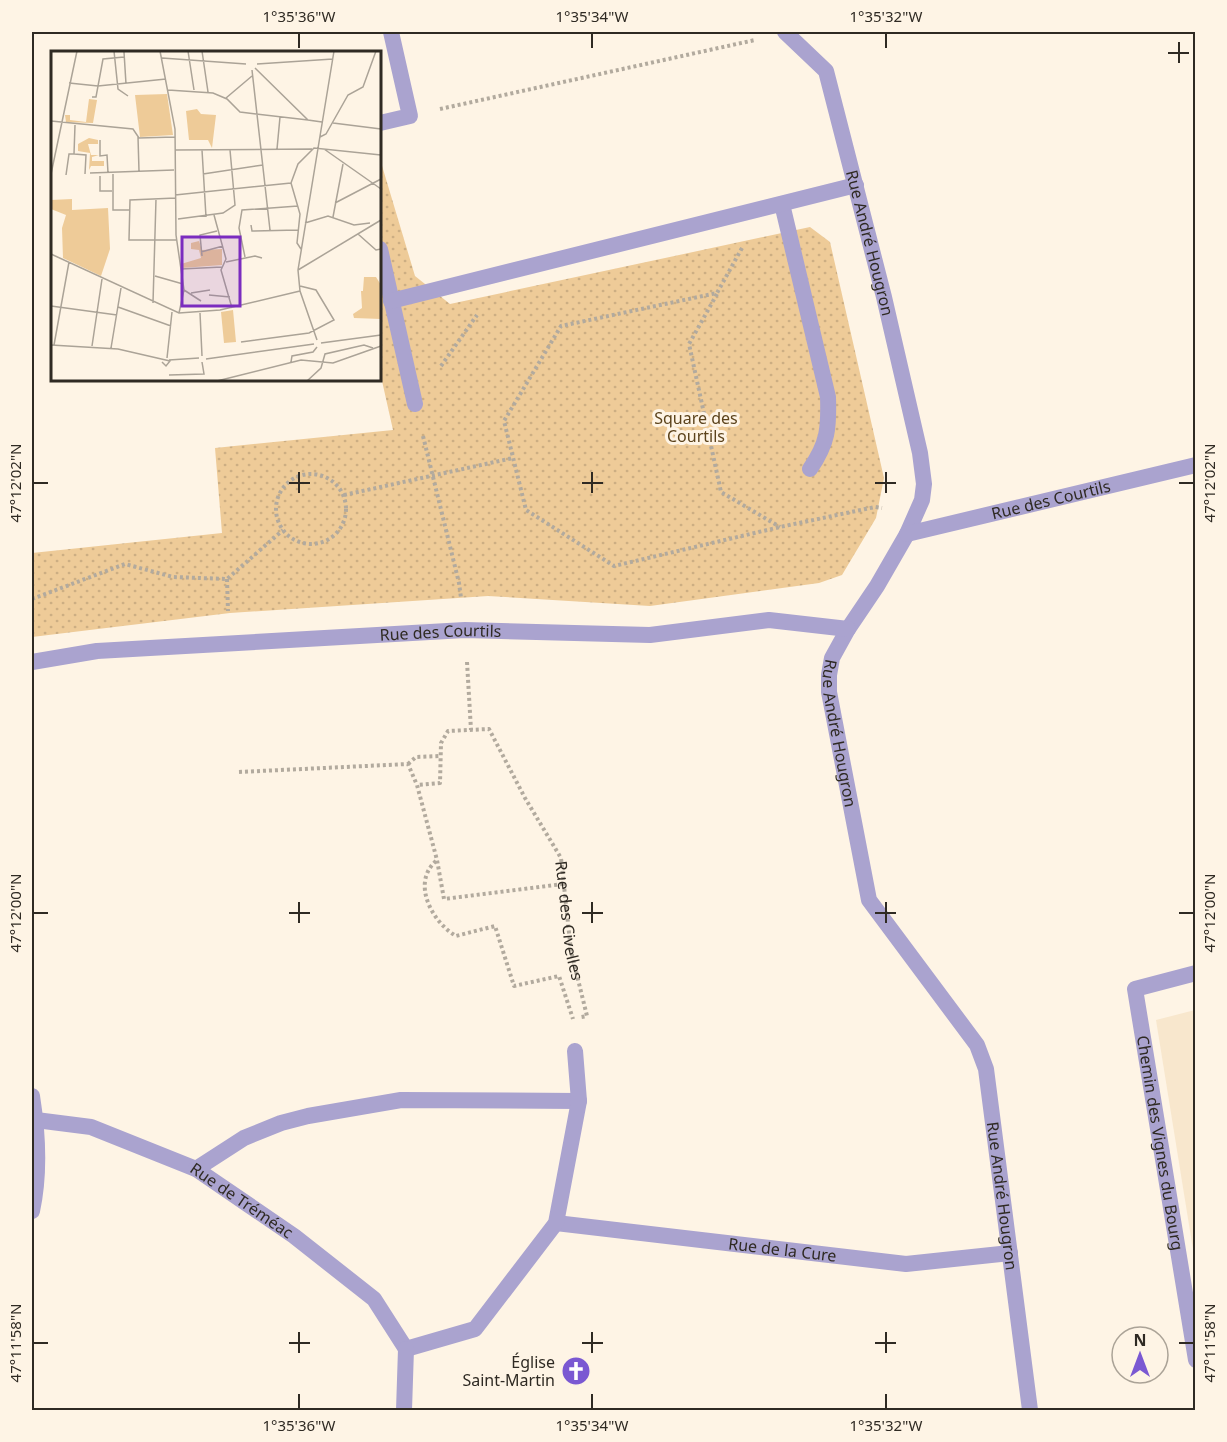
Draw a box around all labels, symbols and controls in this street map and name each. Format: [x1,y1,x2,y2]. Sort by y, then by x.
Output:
text: 1°35'36"W [262,6,336,26]
text: 1°35'34"W [555,6,629,26]
text: 1°35'32"W [849,6,923,26]
inset map [51,51,381,381]
street label: Rue André Hougron [841,168,899,318]
park label: Square des Courtils [654,407,738,447]
text: 47°12'02"N [5,444,25,522]
text: 47°12'02"N [1199,444,1219,522]
street label: Rue des Courtils [989,475,1113,524]
street label: Rue des Courtils [379,619,502,646]
street label: Rue André Hougron [817,658,862,809]
street label: Rue des Civelles [550,860,589,982]
text: 47°12'00"N [5,874,25,952]
text: 47°12'00"N [1199,874,1219,952]
street label: Chemin des Vignes du Bourg [1132,1034,1189,1252]
street label: Rue André Hougron [982,1120,1023,1271]
street label: Rue de Tréméac [186,1157,298,1243]
street label: Rue de la Cure [727,1232,838,1267]
text: 47°11'58"N [5,1304,25,1382]
text: 47°11'58"N [1199,1304,1219,1382]
north arrow [1110,1325,1170,1385]
text: N [1133,1329,1147,1351]
place label: Église Saint-Martin [462,1351,555,1391]
church icon: Église Saint-Martin [560,1355,592,1387]
text: 1°35'36"W [262,1415,336,1435]
text: 1°35'34"W [555,1415,629,1435]
text: 1°35'32"W [849,1415,923,1435]

